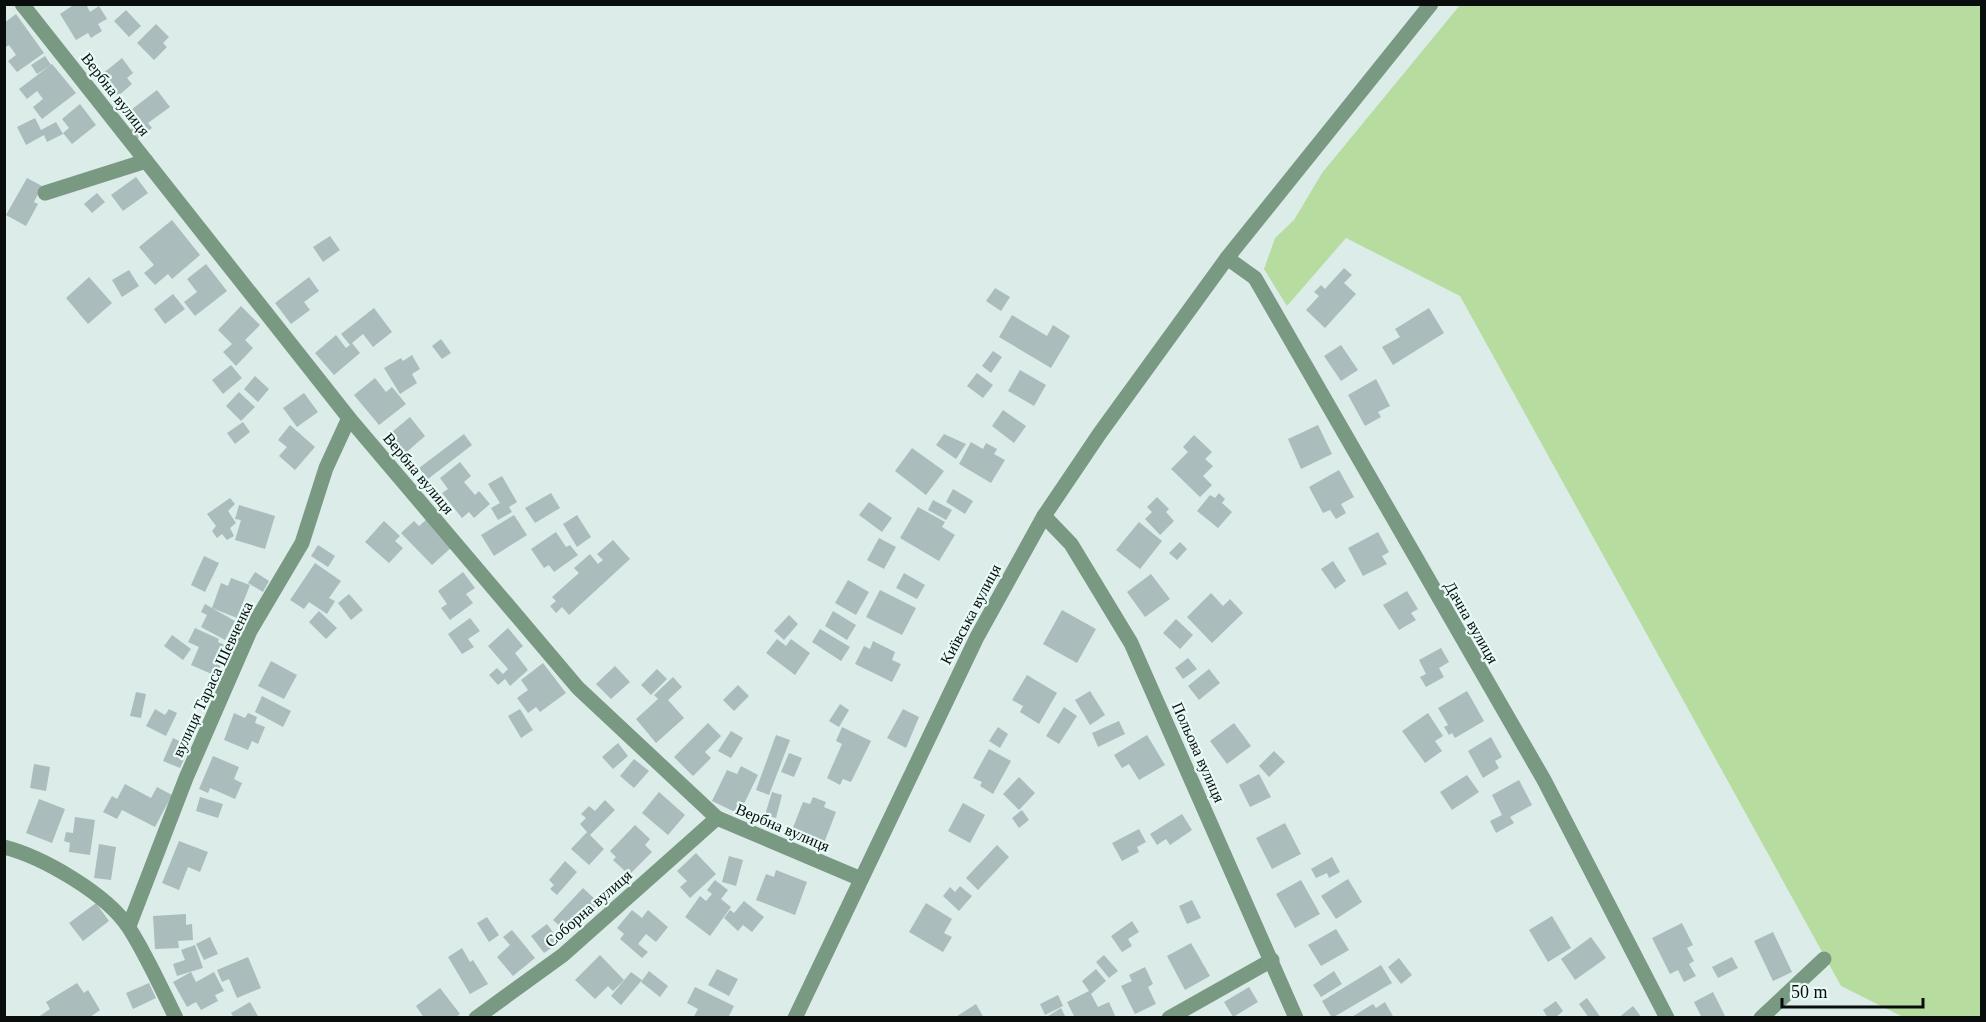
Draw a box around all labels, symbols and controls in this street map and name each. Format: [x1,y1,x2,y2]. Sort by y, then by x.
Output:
street label: Вербна вулиця [77,50,154,140]
street label: Вербна вулиця [379,429,458,518]
street label: Київська вулиця [937,561,1005,668]
street label: Дачна вулиця [1440,578,1502,667]
street label: вулиця Тараса Шевченка [169,599,257,760]
street label: Польова вулиця [1168,699,1229,806]
street label: Вербна вулиця [733,800,833,856]
street label: Соборна вулиця [542,866,636,951]
scale bar [1782,971,1923,1009]
text: 50 m [1791,982,1828,1002]

